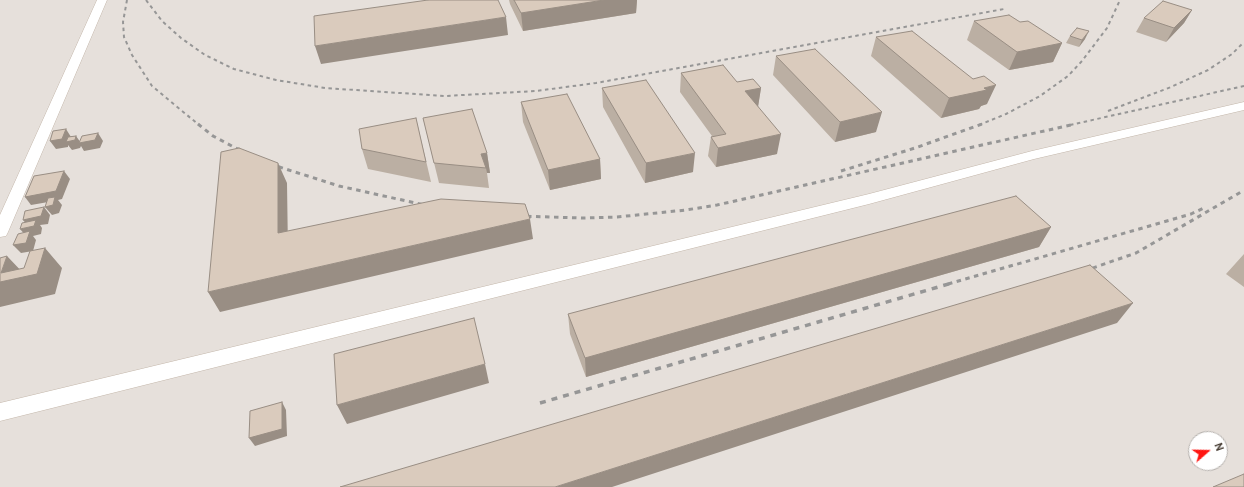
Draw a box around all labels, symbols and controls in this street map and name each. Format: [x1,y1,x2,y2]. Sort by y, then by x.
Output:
north arrow [1188,431,1228,471]
text: N [1210,441,1226,453]

